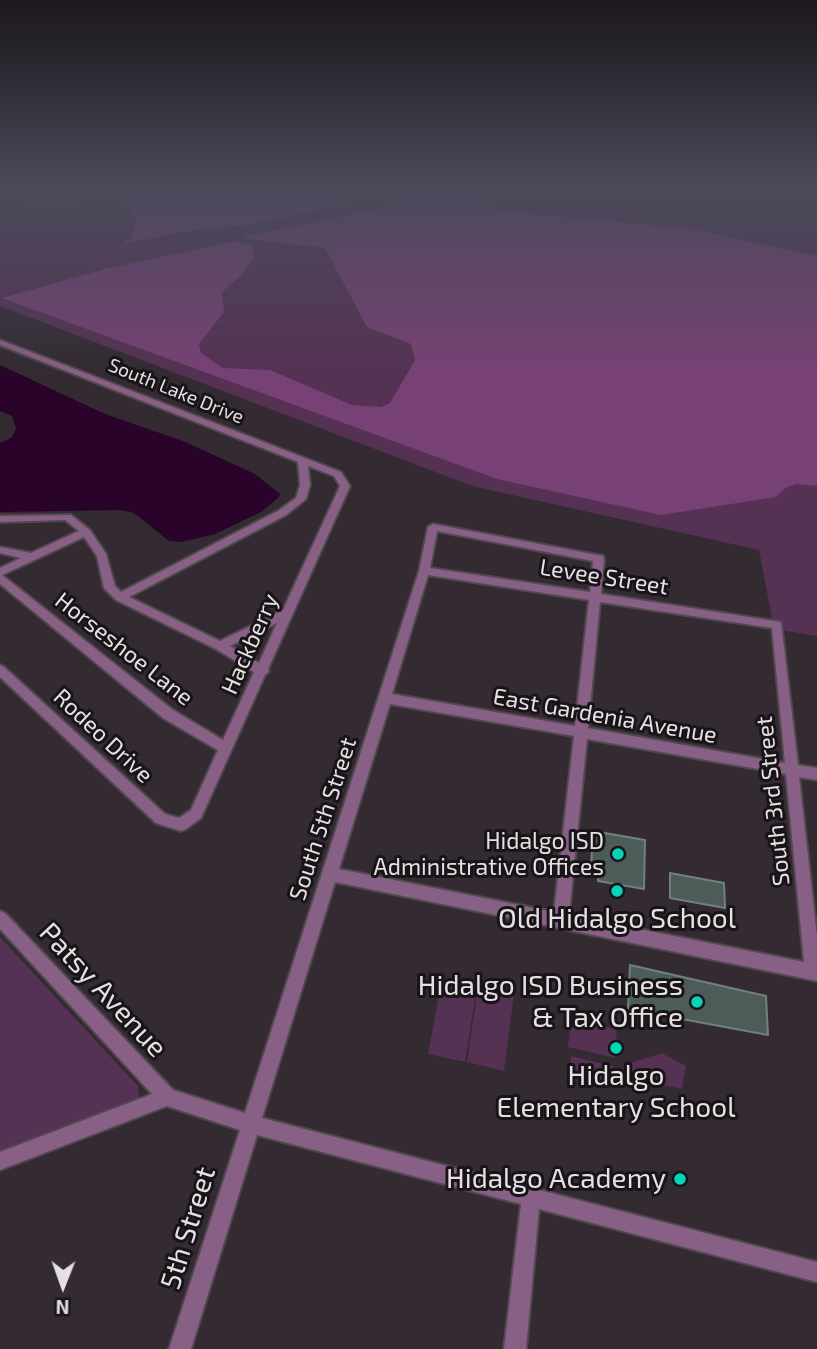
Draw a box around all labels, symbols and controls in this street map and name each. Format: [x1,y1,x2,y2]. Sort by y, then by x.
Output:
street label: South Lake Drive [105,353,247,429]
street label: Levee Street [538,553,670,601]
street label: Horseshoe Lane [50,587,198,711]
street label: Hackberry [216,590,284,698]
street label: Rodeo Drive [48,683,158,789]
street label: East Gardenia Avenue [491,683,719,749]
street label: South 3rd Street [750,715,796,887]
street label: South 5th Street [284,734,362,904]
place label: Hidalgo ISD Administrative Offices [373,827,604,881]
marker: Hidalgo ISD Administrative Offices [610,846,626,862]
marker: Old Hidalgo School [609,883,625,899]
place label: Old Hidalgo School [498,902,736,936]
street label: Patsy Avenue [32,916,174,1064]
place label: Hidalgo ISD Business & Tax Office [418,969,683,1035]
marker: Hidalgo ISD Business & Tax Office [689,994,705,1010]
marker: Hidalgo Elementary School [608,1040,624,1056]
place label: Hidalgo Elementary School [497,1059,735,1125]
place label: Hidalgo Academy [446,1162,666,1196]
street label: 5th Street [154,1163,222,1293]
marker: Hidalgo Academy [672,1171,688,1187]
north arrow [28,1251,98,1321]
text: N [56,1296,70,1319]

